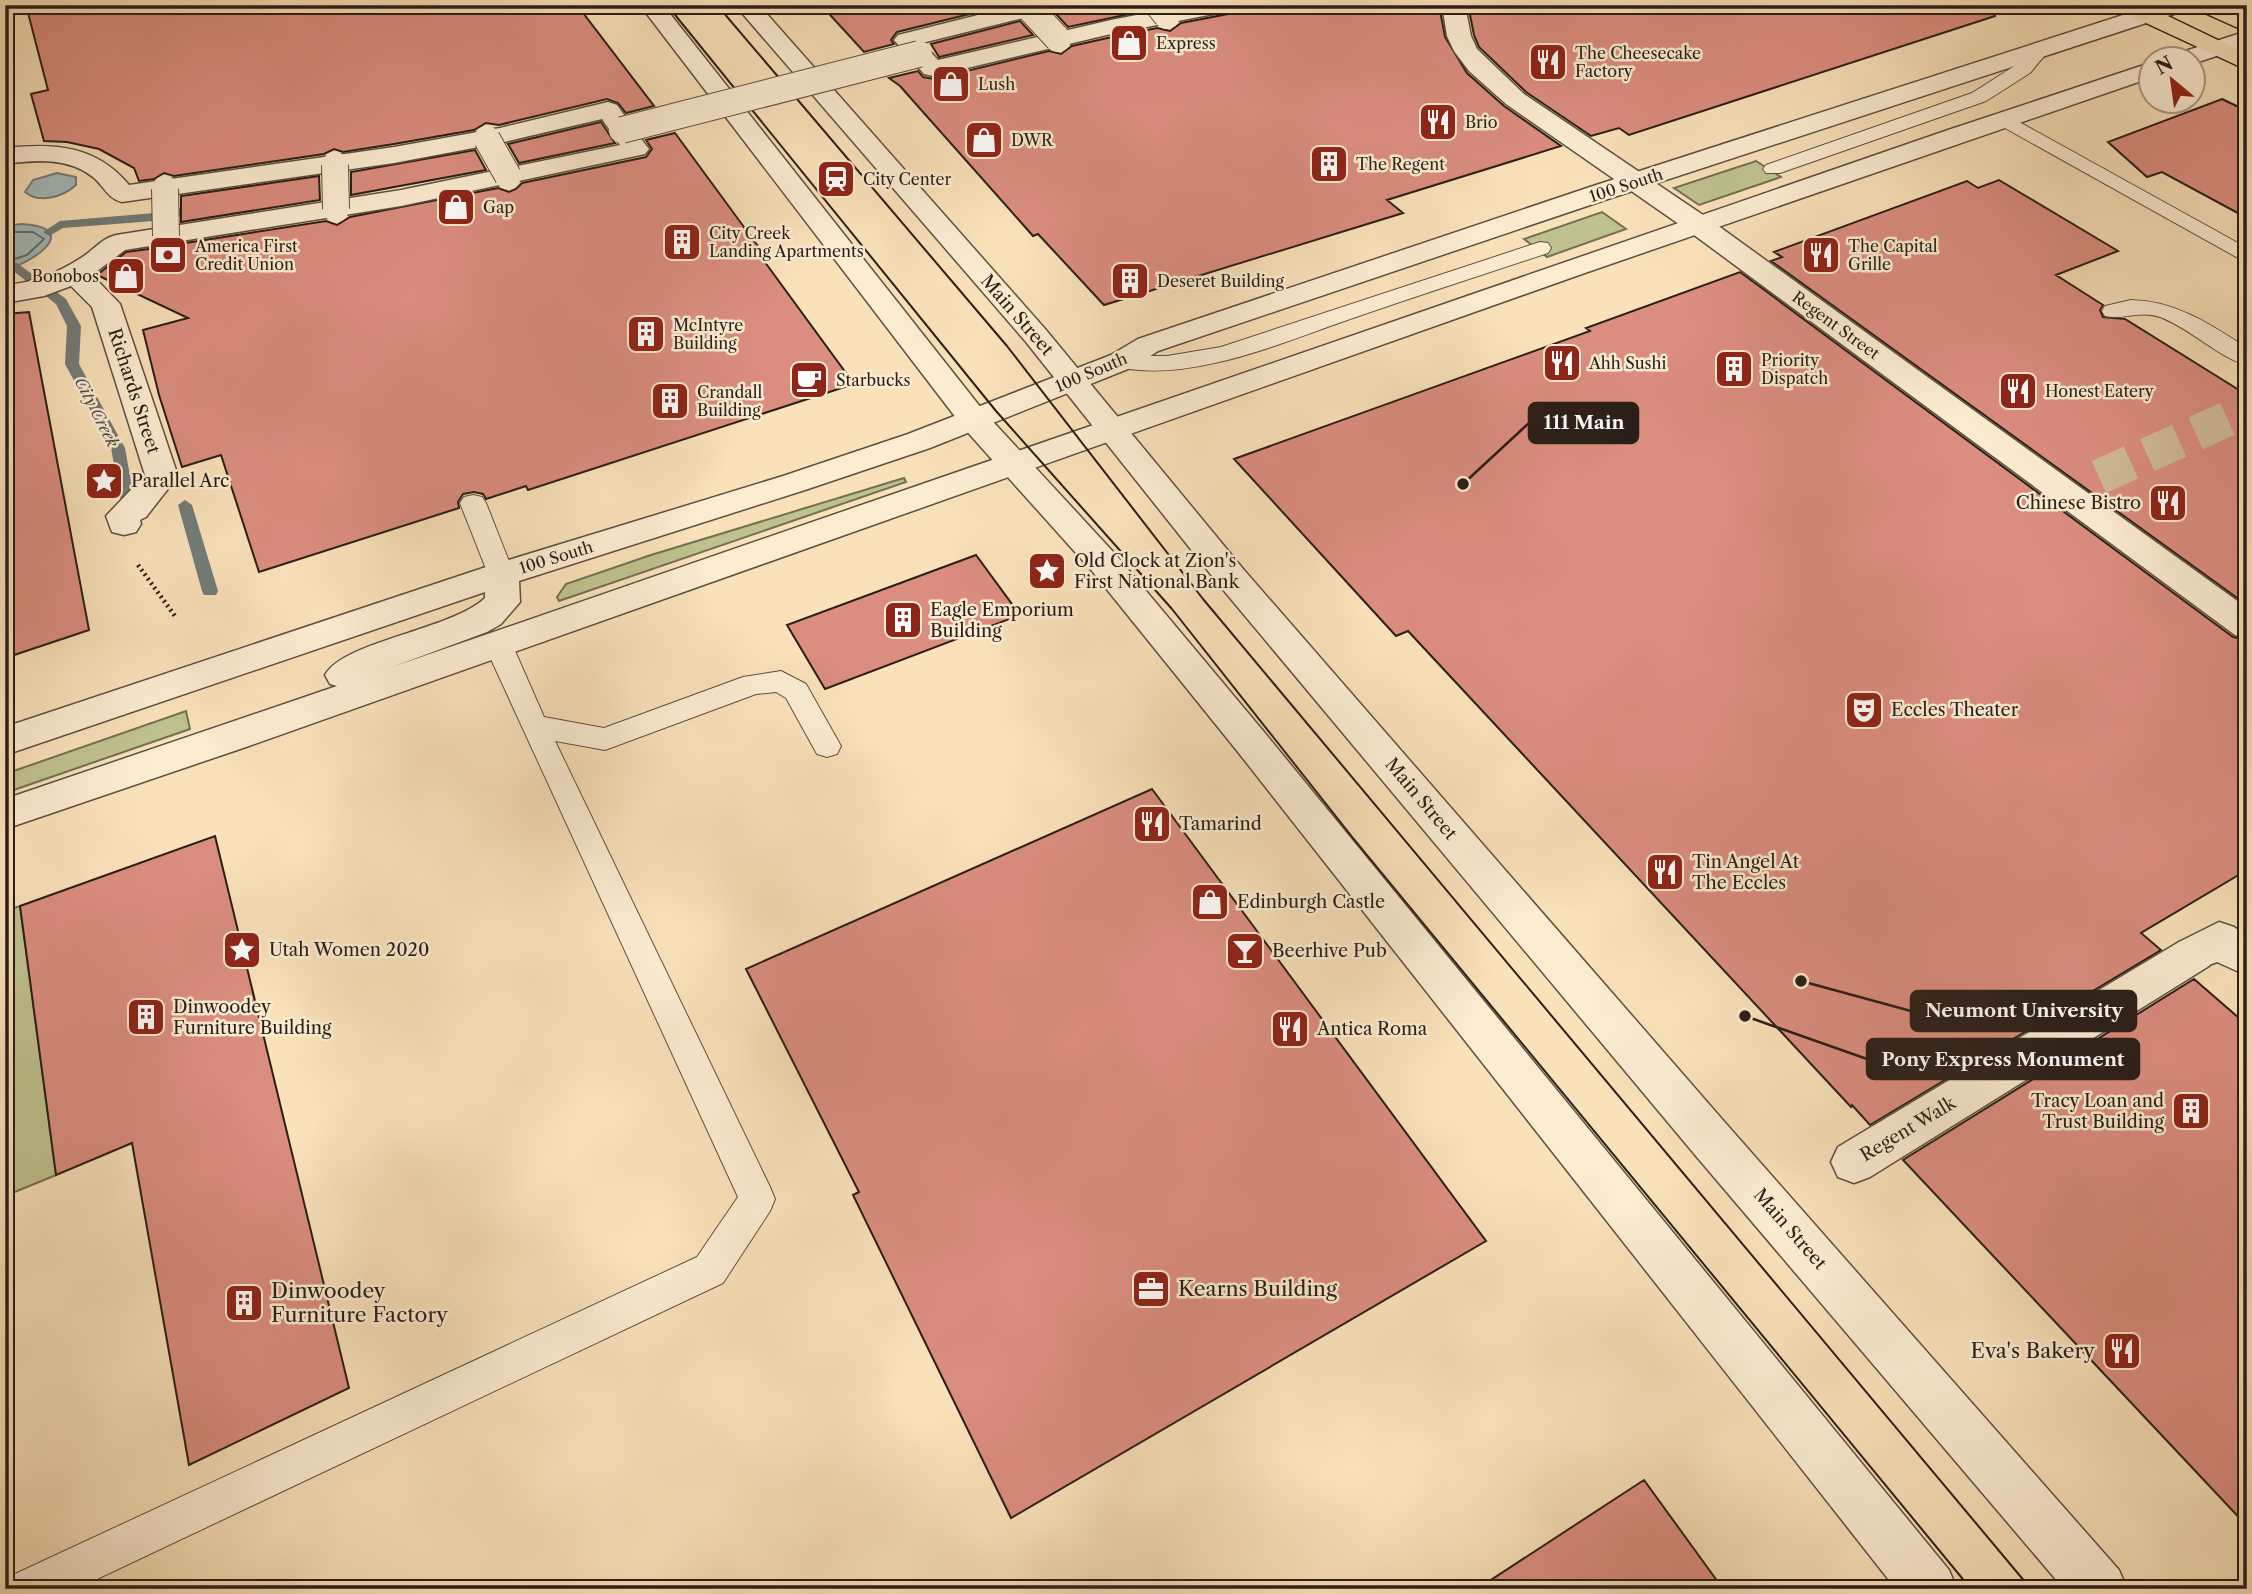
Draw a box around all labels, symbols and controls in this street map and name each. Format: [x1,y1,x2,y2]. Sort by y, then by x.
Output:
shop icon: Express [1108,22,1150,64]
place label: Express [1156,33,1216,53]
restaurant icon: The Cheesecake Factory [1527,41,1569,83]
place label: The Cheesecake Factory [1575,43,1701,81]
north arrow [2136,46,2206,116]
text: N [2151,52,2177,80]
shop icon: Lush [930,63,972,105]
place label: Lush [978,74,1015,94]
restaurant icon: Brio [1417,101,1459,143]
place label: Brio [1465,112,1498,132]
shop icon: DWR [963,119,1005,161]
place label: DWR [1011,130,1054,150]
building icon: The Regent [1308,143,1350,185]
place label: The Regent [1356,154,1445,174]
station icon: City Center [815,158,857,200]
street label: 100 South [1587,164,1665,206]
place label: City Center [863,169,951,189]
shop icon: Gap [435,186,477,228]
place label: Gap [483,197,514,217]
building icon: City Creek Landing Apartments [661,221,703,263]
place label: City Creek Landing Apartments [709,223,864,261]
bank icon: America First Credit Union [147,234,189,276]
restaurant icon: The Capital Grille [1800,234,1842,276]
place label: America First Credit Union [194,236,298,274]
place label: The Capital Grille [1848,236,1938,274]
shop icon: Bonobos [105,255,147,297]
building icon: Deseret Building [1109,260,1151,302]
place label: Bonobos [32,266,99,286]
street label: Main Street [976,270,1059,360]
place label: Deseret Building [1157,271,1285,291]
street label: Regent Street [1788,287,1884,364]
building icon: McIntyre Building [625,313,667,355]
place label: McIntyre Building [673,315,743,353]
street label: Richards Street [103,325,165,457]
restaurant icon: Ahh Sushi [1541,342,1583,384]
street label: 100 South [1052,348,1130,396]
building icon: Priority Dispatch [1713,348,1755,390]
place label: Priority Dispatch [1761,350,1828,388]
place label: Ahh Sushi [1588,353,1667,373]
cafe icon: Starbucks [788,359,830,401]
place label: Starbucks [836,370,911,390]
restaurant icon: Honest Eatery [1997,370,2039,412]
water label: City Creek [71,373,124,451]
building icon: Crandall Building [649,380,691,422]
place label: Honest Eatery [2045,381,2155,401]
place label: Crandall Building [697,382,762,420]
callout: 111 Main [1529,403,1638,443]
text: 111 Main [1543,411,1625,434]
place icon: Parallel Arc [83,460,125,502]
place label: Parallel Arc [131,470,229,492]
restaurant icon: Chinese Bistro [2147,482,2189,524]
place label: Chinese Bistro [2016,492,2141,514]
street label: 100 South [517,536,595,578]
place icon: Old Clock at Zion's First National Bank [1026,550,1068,592]
place label: Old Clock at Zion's First National Bank [1074,550,1241,593]
building icon: Eagle Emporium Building [882,599,924,641]
place label: Eagle Emporium Building [930,599,1074,642]
theatre icon: Eccles Theater [1843,689,1885,731]
place label: Eccles Theater [1891,699,2019,721]
street label: Main Street [1380,754,1462,845]
restaurant icon: Tamarind [1131,803,1173,845]
place label: Tamarind [1179,813,1262,835]
restaurant icon: Tin Angel At The Eccles [1644,851,1686,893]
place label: Tin Angel At The Eccles [1692,851,1800,894]
shop icon: Edinburgh Castle [1189,881,1231,923]
place label: Edinburgh Castle [1237,891,1385,913]
place icon: Utah Women 2020 [221,929,263,971]
bar icon: Beerhive Pub [1224,930,1266,972]
place label: Utah Women 2020 [269,939,429,961]
place label: Beerhive Pub [1272,940,1387,962]
callout: Neumont University [1911,991,2136,1031]
building icon: Dinwoodey Furniture Building [125,996,167,1038]
place label: Dinwoodey Furniture Building [173,996,332,1039]
text: Neumont University [1925,999,2124,1022]
restaurant icon: Antica Roma [1269,1008,1311,1050]
place label: Antica Roma [1316,1018,1428,1040]
callout: Pony Express Monument [1867,1039,2139,1079]
text: Pony Express Monument [1881,1048,2125,1071]
place label: Tracy Loan and Trust Building [2031,1090,2165,1133]
building icon: Tracy Loan and Trust Building [2170,1090,2212,1132]
street label: Regent Walk [1856,1091,1961,1166]
street label: Main Street [1749,1184,1832,1274]
office icon: Kearns Building [1130,1268,1172,1310]
place label: Kearns Building [1178,1276,1338,1301]
place label: Dinwoodey Furniture Factory [271,1278,448,1327]
building icon: Dinwoodey Furniture Factory [223,1282,265,1324]
restaurant icon: Eva's Bakery [2101,1330,2143,1372]
place label: Eva's Bakery [1971,1338,2095,1363]

